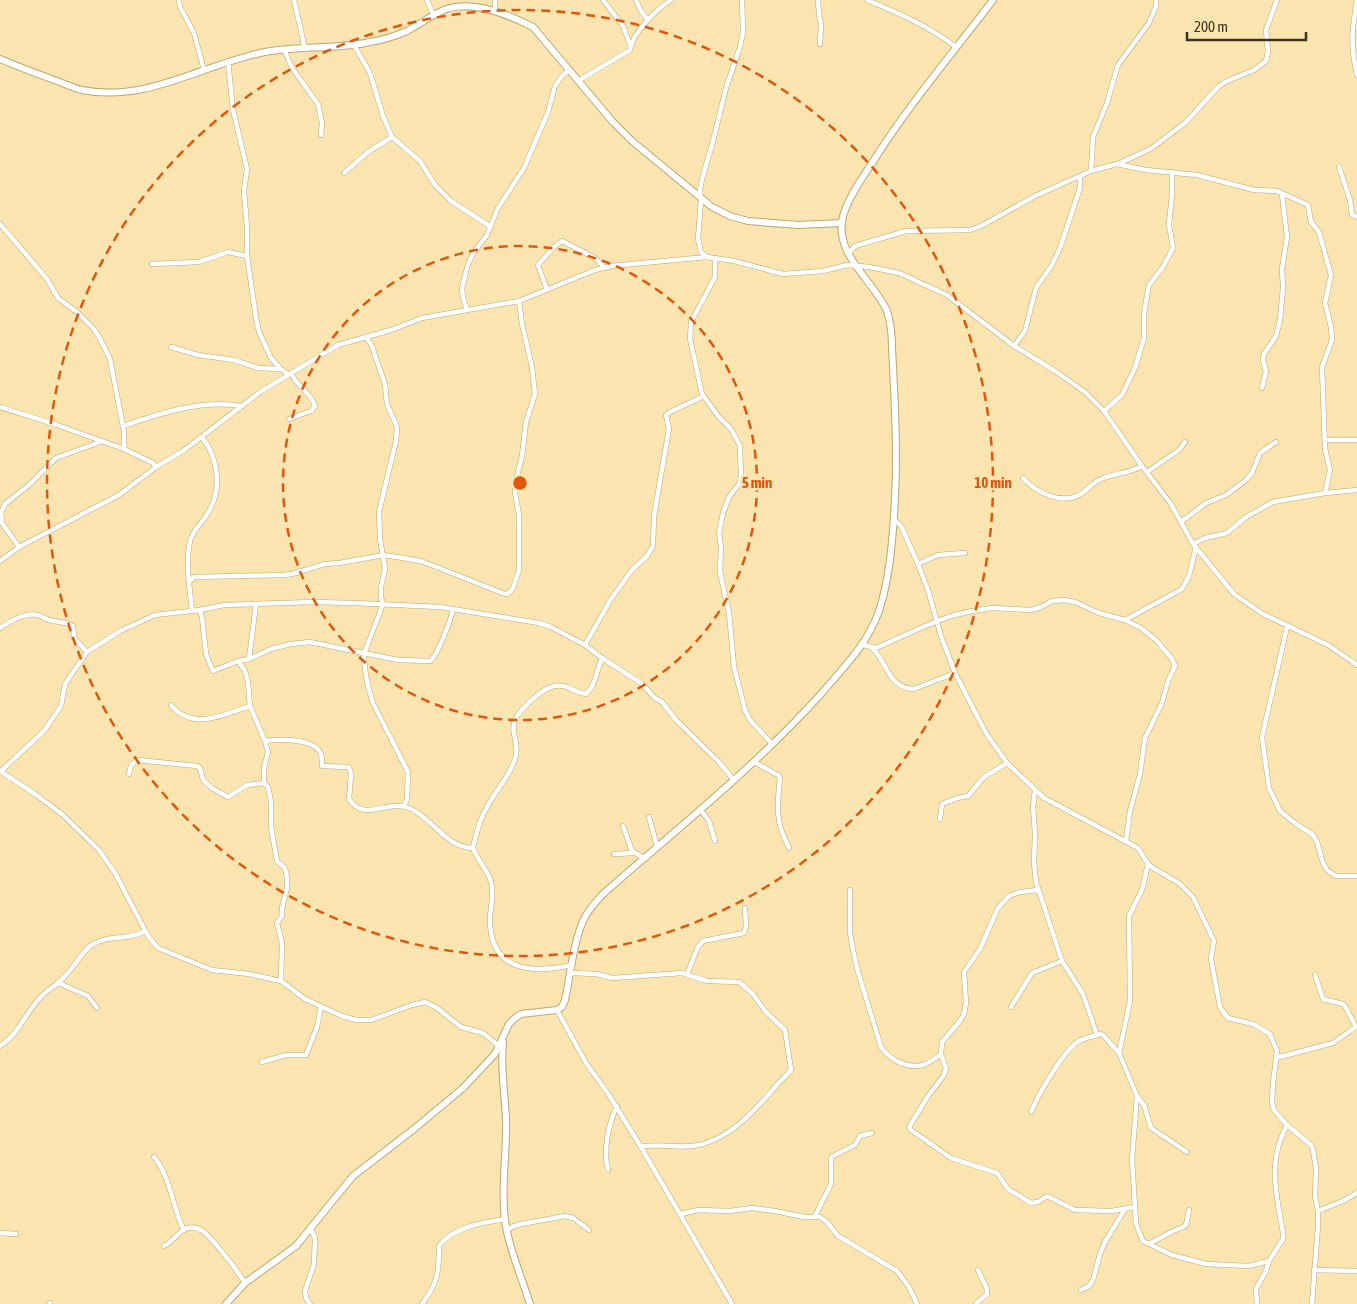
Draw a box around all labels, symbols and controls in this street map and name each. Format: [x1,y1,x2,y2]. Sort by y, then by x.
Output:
scale bar [1187,10,1306,42]
text: 200 m [1194,18,1228,35]
centre of rings [511,474,529,492]
text: 5 min [742,474,772,491]
text: 10 min [974,474,1012,491]

